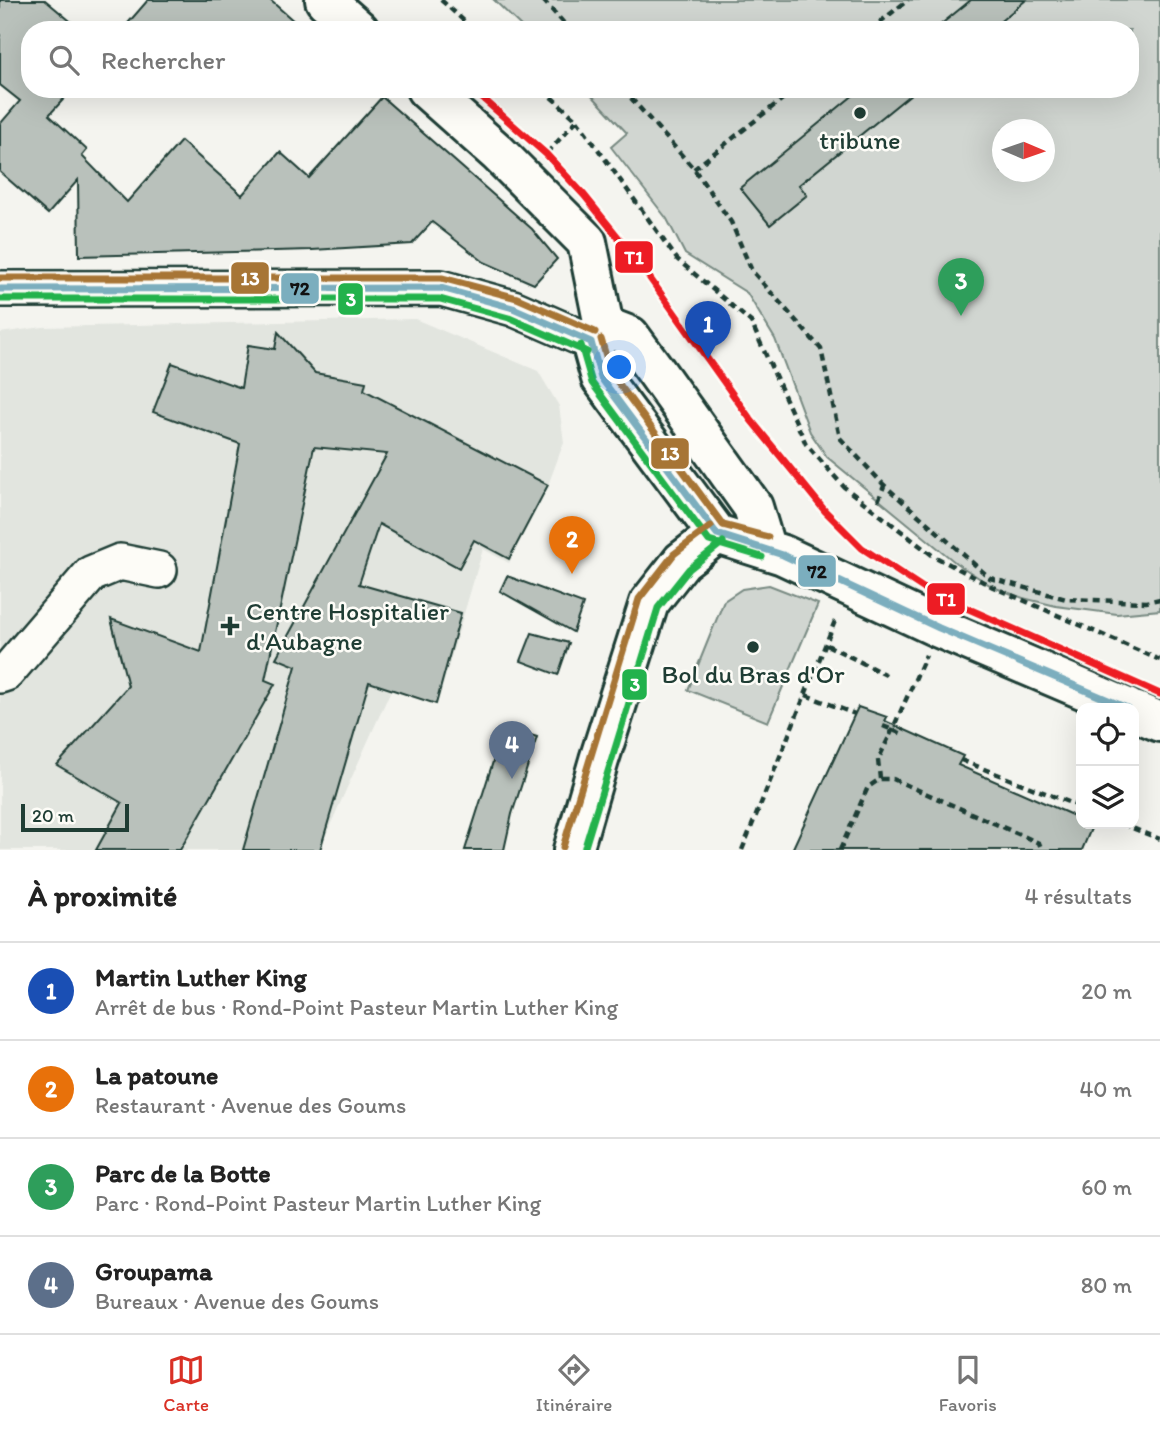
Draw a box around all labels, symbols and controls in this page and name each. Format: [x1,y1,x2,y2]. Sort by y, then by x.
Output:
search box [21,21,1139,98]
icon: search [45,41,83,79]
text: Rechercher [101,44,225,76]
marker: tribune [852,105,868,121]
north arrow [992,119,1055,182]
place label: tribune [819,124,901,156]
line badge: T1 [614,240,654,274]
text: T1 [623,246,644,269]
pin: 3 [938,258,984,316]
line badge: 13 [230,261,270,295]
text: 13 [240,267,260,290]
line badge: 72 [280,272,320,305]
text: 72 [289,277,310,300]
line badge: 3 [337,282,364,316]
text: 3 [346,288,356,311]
pin: 1 [685,301,731,359]
your location [602,350,636,384]
line badge: 13 [650,437,690,470]
text: 13 [660,442,680,465]
pin: 2 [549,516,595,574]
line badge: 72 [797,554,837,588]
text: 72 [806,560,827,583]
line badge: T1 [926,582,966,616]
text: T1 [935,588,956,611]
place label: Centre Hospitalier d'Aubagne [246,595,449,657]
marker: Centre Hospitalier d'Aubagne [220,616,240,636]
marker: Bol du Bras d'Or [745,639,761,655]
place label: Bol du Bras d'Or [661,658,845,690]
line badge: 3 [621,668,648,701]
text: 3 [630,673,640,696]
map controls [1076,703,1139,829]
button: locate [1076,703,1139,766]
pin: 4 [489,721,535,779]
button: layers [1076,766,1139,829]
scale bar [21,801,130,833]
text: 20 m [32,804,74,827]
text: À proximité [28,877,177,914]
text: 4 résultats [1025,882,1132,910]
text: Martin Luther King [95,961,307,993]
text: 1 [46,977,56,1005]
text: 20 m [1081,977,1132,1005]
text: Arrêt de bus · Rond-Point Pasteur Martin Luther King [95,993,618,1021]
text: La patoune [95,1059,218,1091]
text: 2 [45,1075,57,1103]
text: 40 m [1079,1075,1132,1103]
text: Restaurant · Avenue des Goums [95,1091,406,1119]
text: Parc de la Botte [95,1157,271,1189]
text: 3 [45,1173,57,1201]
text: 60 m [1081,1173,1132,1201]
text: Parc · Rond-Point Pasteur Martin Luther King [95,1189,541,1217]
text: Groupama [95,1255,213,1287]
text: 4 [44,1271,58,1299]
text: 80 m [1081,1271,1132,1299]
text: Bureaux · Avenue des Goums [95,1287,379,1315]
tab: Carte [163,1351,209,1416]
tab: Itinéraire [536,1351,612,1416]
tab: Favoris [939,1351,997,1416]

